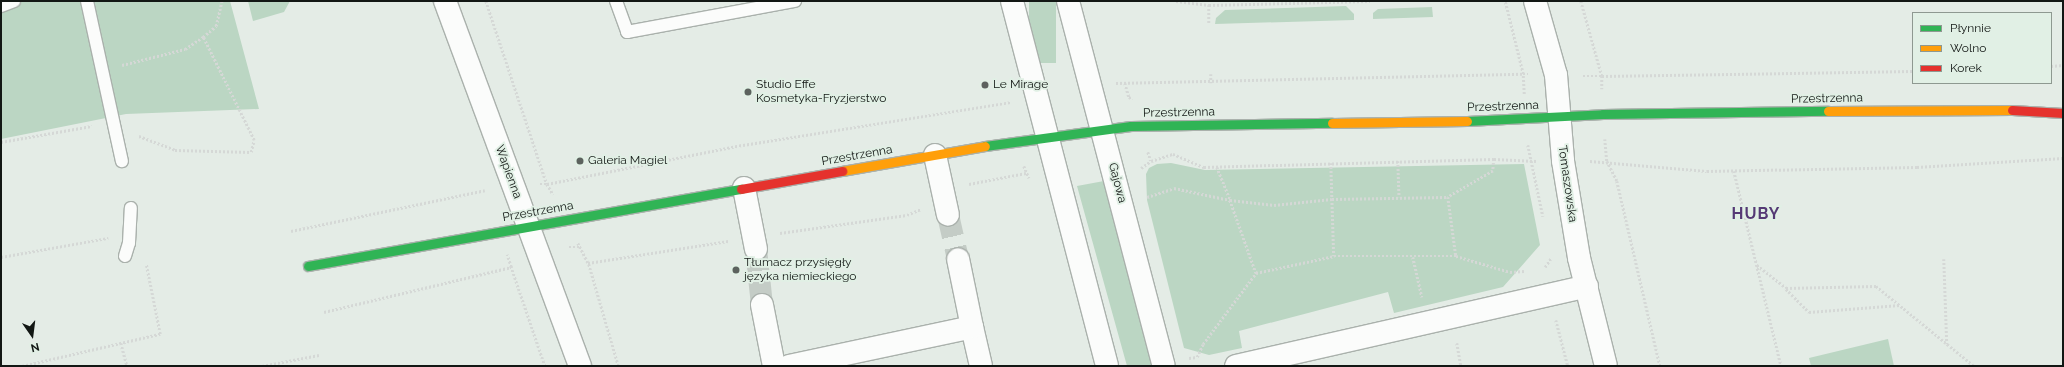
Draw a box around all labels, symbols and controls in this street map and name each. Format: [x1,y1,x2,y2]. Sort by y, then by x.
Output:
legend [1912,12,2052,84]
text: Płynnie [1950,21,1991,35]
text: Wolno [1950,41,1986,55]
text: Korek [1950,61,1982,75]
place label: Studio Effe Kosmetyka-Fryzjerstwo [756,78,886,106]
place label: Le Mirage [993,78,1048,92]
marker: Le Mirage [980,80,990,90]
marker: Studio Effe Kosmetyka-Fryzjerstwo [743,87,753,97]
street label: Przestrzenna [1791,91,1863,107]
street label: Przestrzenna [1467,99,1539,115]
street label: Przestrzenna [1143,105,1215,121]
street label: Wapienna [492,143,524,201]
street label: Przestrzenna [820,143,894,169]
street label: Tomaszowska [1554,145,1580,223]
place label: Galeria Magiel [588,154,667,168]
marker: Galeria Magiel [575,156,585,166]
street label: Gajowa [1105,161,1129,205]
street label: Przestrzenna [501,199,575,225]
district label: HUBY [1732,204,1780,224]
place label: Tłumacz przysięgły języka niemieckiego [744,256,857,284]
marker: Tłumacz przysięgły języka niemieckiego [731,265,741,275]
north arrow [12,315,52,355]
text: N [29,340,41,354]

